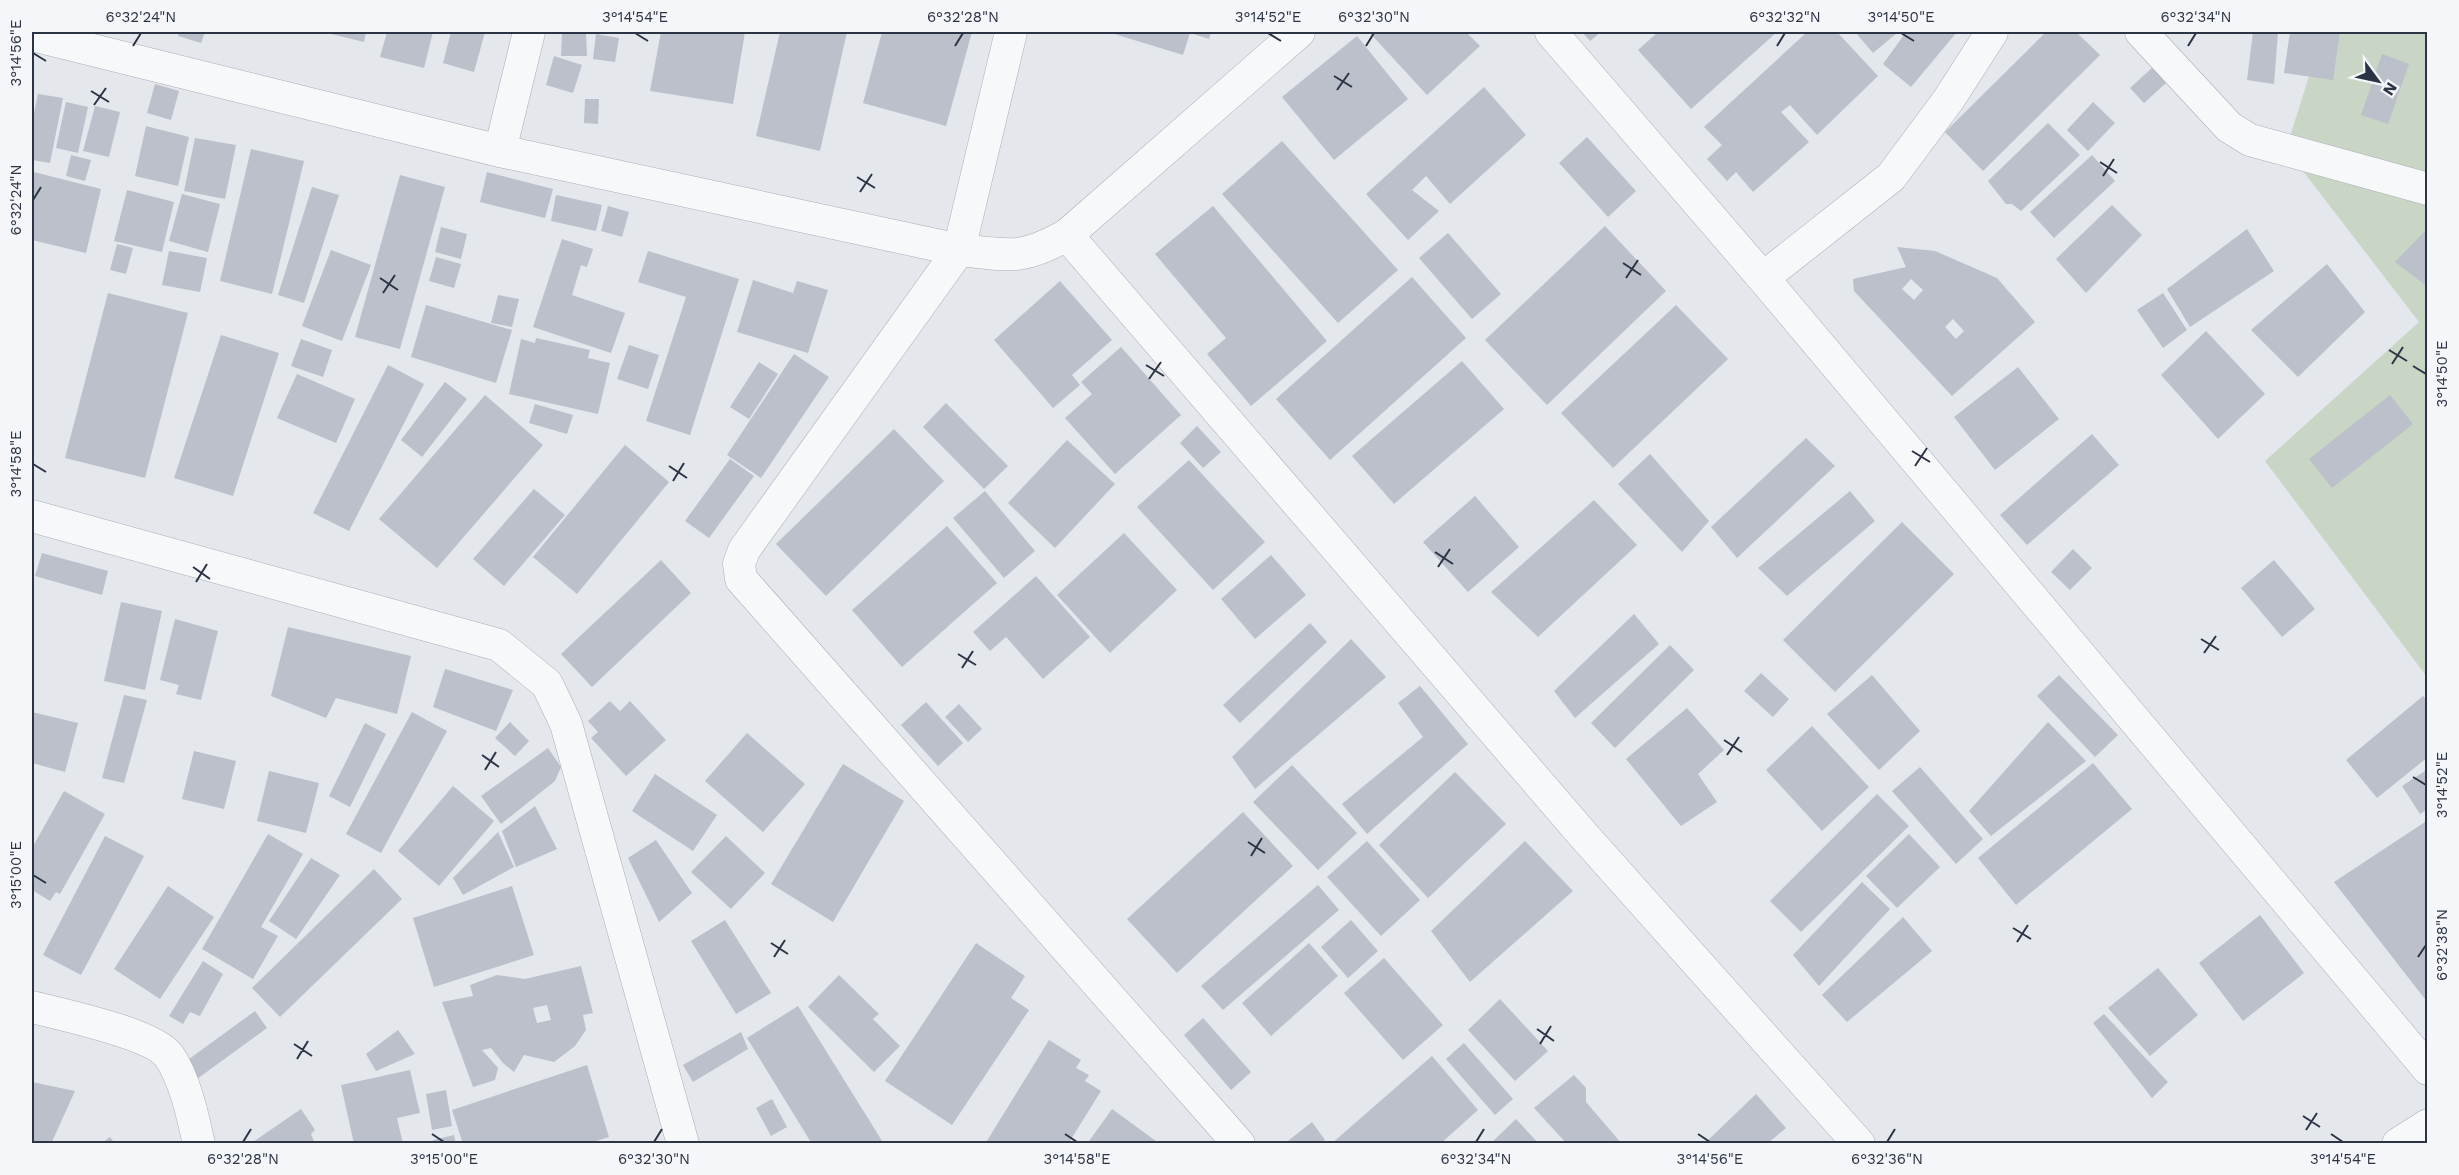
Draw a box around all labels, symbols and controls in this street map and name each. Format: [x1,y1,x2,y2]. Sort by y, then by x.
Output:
text: 6°32'24"N [106,8,176,26]
text: 3°14'54"E [602,8,668,26]
text: 6°32'28"N [927,8,999,26]
text: 3°14'52"E [1235,8,1301,26]
text: 6°32'30"N [1338,8,1410,26]
text: 6°32'32"N [1749,8,1821,26]
text: 3°14'50"E [1867,8,1935,26]
text: 6°32'34"N [2160,8,2232,26]
text: 3°14'56"E [7,20,25,86]
north arrow [2348,51,2408,111]
text: N [2379,79,2401,99]
text: 6°32'24"N [7,165,25,235]
text: 3°14'50"E [2433,340,2451,408]
text: 3°14'58"E [7,430,25,498]
text: 3°14'52"E [2433,752,2451,818]
text: 3°15'00"E [7,841,25,909]
text: 6°32'38"N [2433,909,2451,981]
text: 6°32'28"N [207,1150,279,1168]
text: 3°15'00"E [410,1150,478,1168]
text: 6°32'30"N [618,1150,690,1168]
text: 3°14'58"E [1043,1150,1111,1168]
text: 6°32'34"N [1440,1150,1512,1168]
text: 3°14'56"E [1677,1150,1743,1168]
text: 6°32'36"N [1851,1150,1923,1168]
text: 3°14'54"E [2310,1150,2376,1168]

